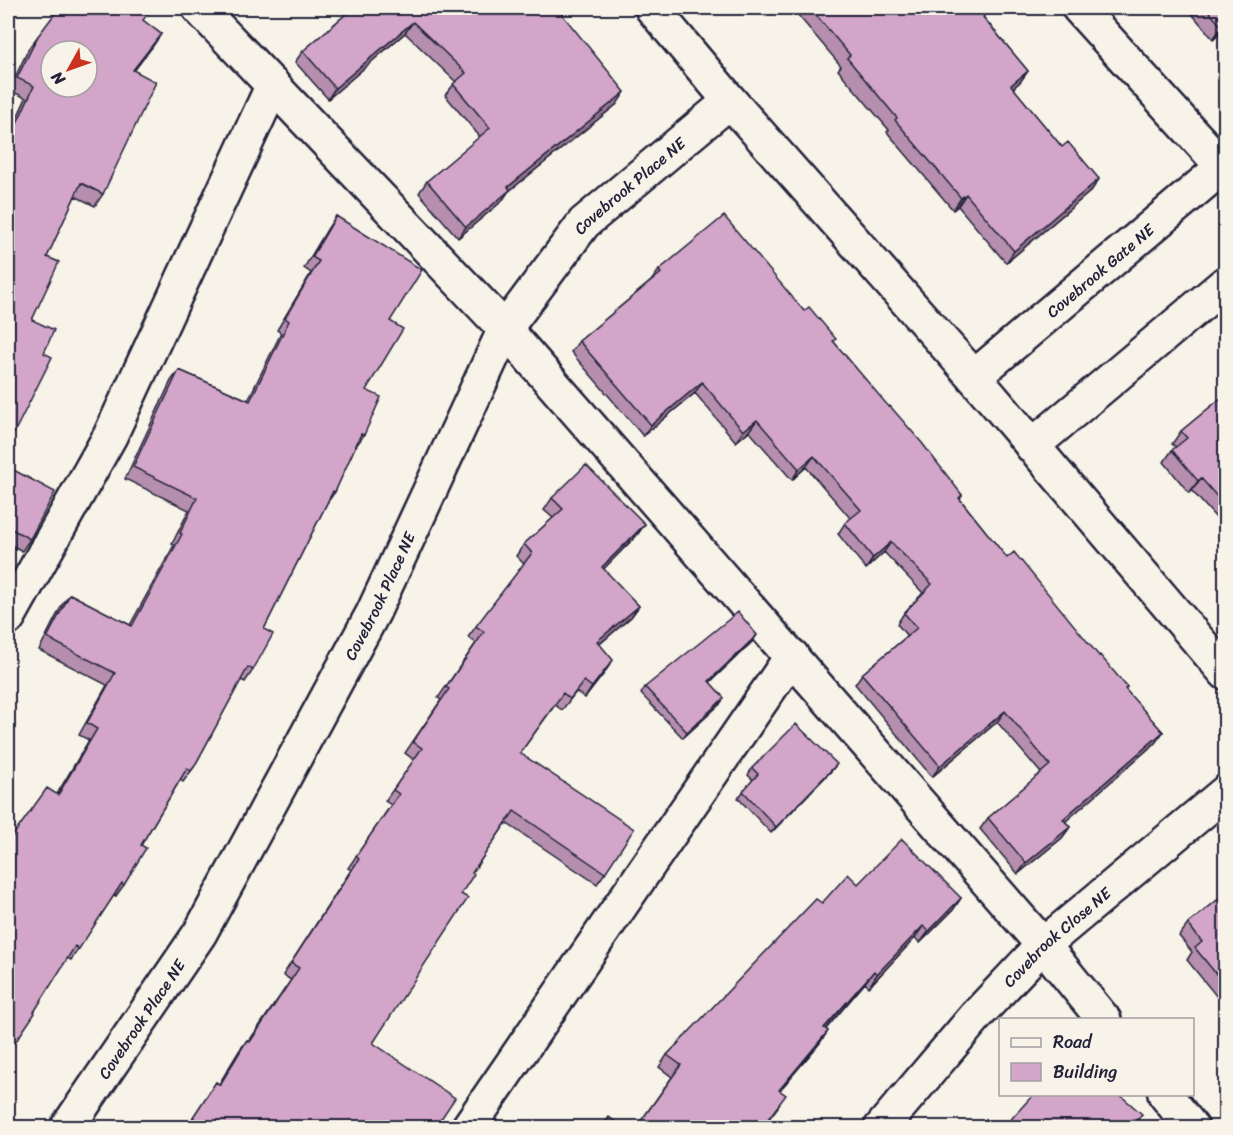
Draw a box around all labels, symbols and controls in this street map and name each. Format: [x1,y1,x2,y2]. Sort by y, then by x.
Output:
north arrow [39,39,99,99]
text: N [43,64,73,93]
street label: Covebrook Place NE [566,129,693,241]
street label: Covebrook Gate NE [1039,215,1162,325]
street label: Covebrook Place NE [336,526,424,665]
street label: Covebrook Close NE [995,879,1118,994]
street label: Covebrook Place NE [90,952,193,1085]
legend [999,1018,1194,1096]
text: Road [1053,1026,1093,1058]
text: Building [1053,1056,1117,1088]

